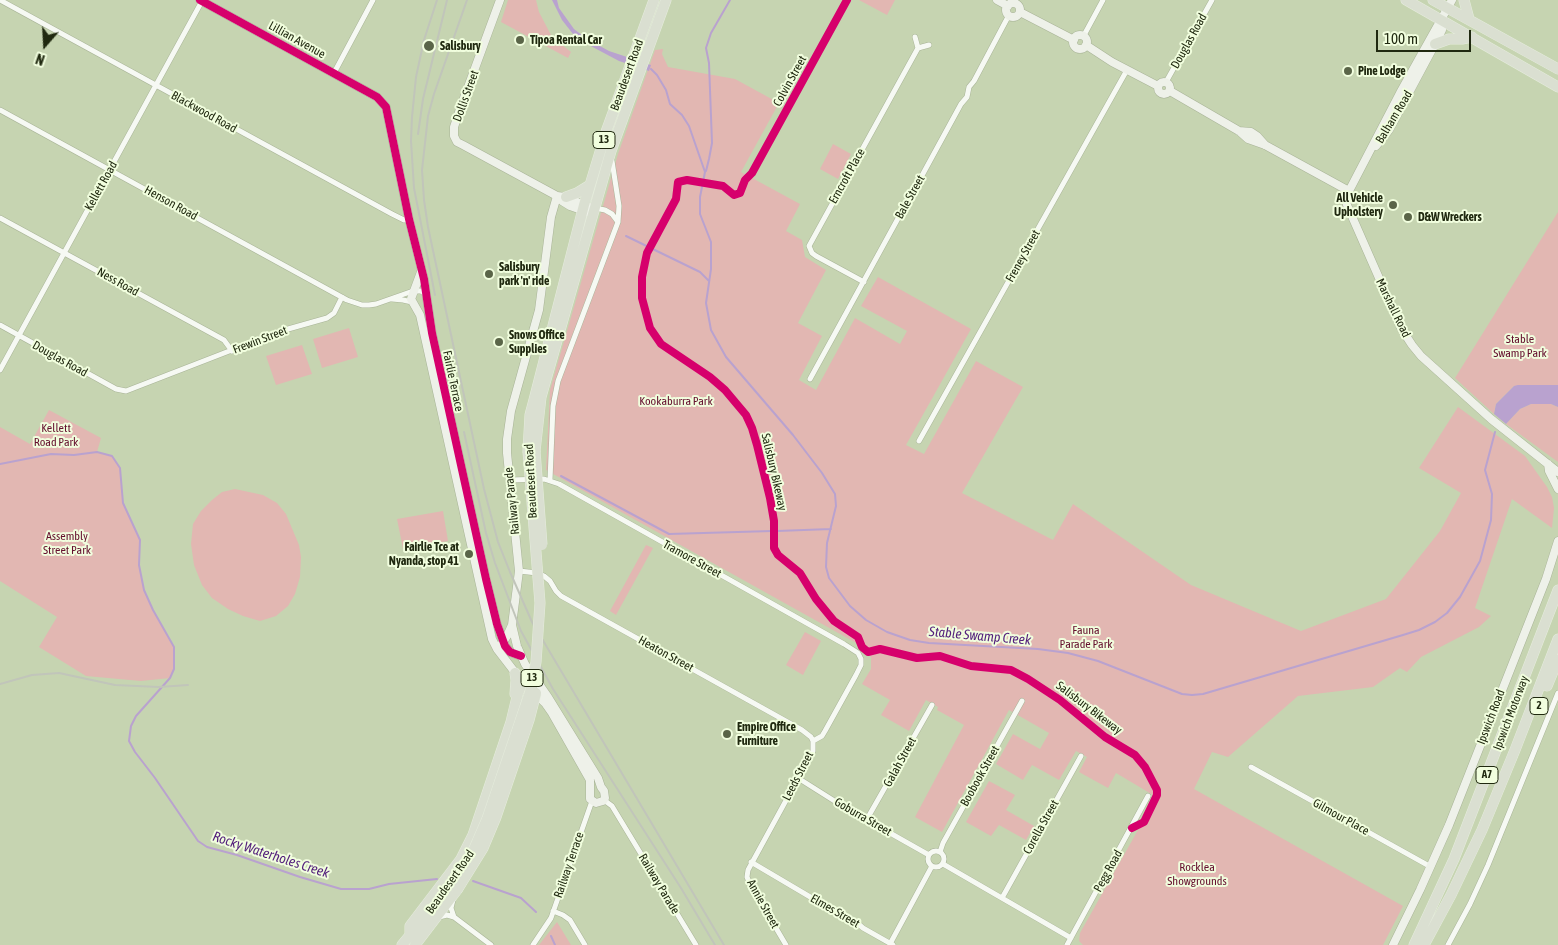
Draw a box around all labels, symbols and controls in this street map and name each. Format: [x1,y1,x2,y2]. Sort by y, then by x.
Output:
street label: Douglas Road [1168,11,1210,71]
street label: Lillian Avenue [266,18,328,62]
north arrow [20,20,70,70]
scale bar [1378,20,1473,52]
text: 100 m [1384,30,1418,47]
place label: Tipoa Rental Car [530,33,602,47]
marker: Tipoa Rental Car [514,34,526,46]
street label: Beaudesert Road [607,37,647,113]
marker: Salisbury [422,39,436,53]
place label: Salisbury [440,39,481,53]
text: N [34,50,47,68]
street label: Colvin Street [770,53,810,109]
place label: Pine Lodge [1358,64,1406,78]
marker: Pine Lodge [1342,65,1354,77]
street label: Dollis Street [450,68,482,124]
street label: Blackwood Road [169,88,239,136]
street label: Balham Road [1373,88,1415,146]
road number: 13 [593,132,615,148]
street label: Erncroft Place [826,146,868,206]
street label: Kellett Road [82,159,120,213]
street label: Bale Street [892,173,928,221]
street label: Henson Road [142,183,200,223]
place label: All Vehicle Upholstery [1334,191,1383,219]
marker: All Vehicle Upholstery [1387,199,1399,211]
place label: D&W Wreckers [1418,210,1482,224]
marker: D&W Wreckers [1402,211,1414,223]
street label: Freney Street [1003,227,1043,285]
place label: Salisbury park 'n' ride [499,260,549,288]
street label: Ness Road [95,265,141,299]
marker: Salisbury park 'n' ride [483,268,495,280]
street label: Marshall Road [1373,276,1413,340]
street label: Frewin Street [231,323,289,357]
place label: Snows Office Supplies [509,328,565,356]
park label: Stable Swamp Park [1493,332,1547,360]
marker: Snows Office Supplies [493,336,505,348]
street label: Douglas Road [30,338,90,380]
street label: Fairlie Terrace [440,349,466,413]
park label: Kookaburra Park [639,394,713,408]
park label: Kellett Road Park [34,421,78,449]
street label: Salisbury Bikeway [758,432,790,512]
street label: Beaudesert Road [522,443,540,519]
street label: Railway Parade [501,467,523,535]
park label: Assembly Street Park [43,529,91,557]
street label: Tramore Street [660,537,724,581]
place label: Fairlie Tce at Nyanda, stop 41 [389,540,459,568]
marker: Fairlie Tce at Nyanda, stop 41 [463,548,475,560]
water label: Stable Swamp Creek [928,623,1032,649]
park label: Fauna Parade Park [1060,623,1112,651]
street label: Heaton Street [636,633,696,675]
road number: 13 [521,670,543,686]
street label: Ipswich Motorway [1490,674,1532,752]
street label: Salisbury Bikeway [1053,679,1125,737]
street label: Ipswich Road [1474,687,1508,747]
road number: 2 [1530,698,1548,714]
place label: Empire Office Furniture [737,720,796,748]
marker: Empire Office Furniture [721,728,733,740]
street label: Galah Street [880,735,920,789]
street label: Boobook Street [957,743,1003,809]
street label: Leeds Street [779,749,817,803]
road number: A7 [1476,766,1498,784]
street label: Goburra Street [832,795,894,839]
street label: Gilmour Place [1310,796,1372,838]
street label: Corella Street [1020,797,1062,857]
water label: Rocky Waterholes Creek [210,828,332,882]
street label: Railway Terrace [551,830,587,900]
street label: Beaudesert Road [423,847,477,917]
street label: Pegg Road [1091,847,1125,895]
street label: Railway Parade [635,851,683,917]
park label: Rocklea Showgrounds [1167,860,1227,888]
street label: Annie Street [744,877,782,931]
street label: Elmes Street [808,891,862,931]

